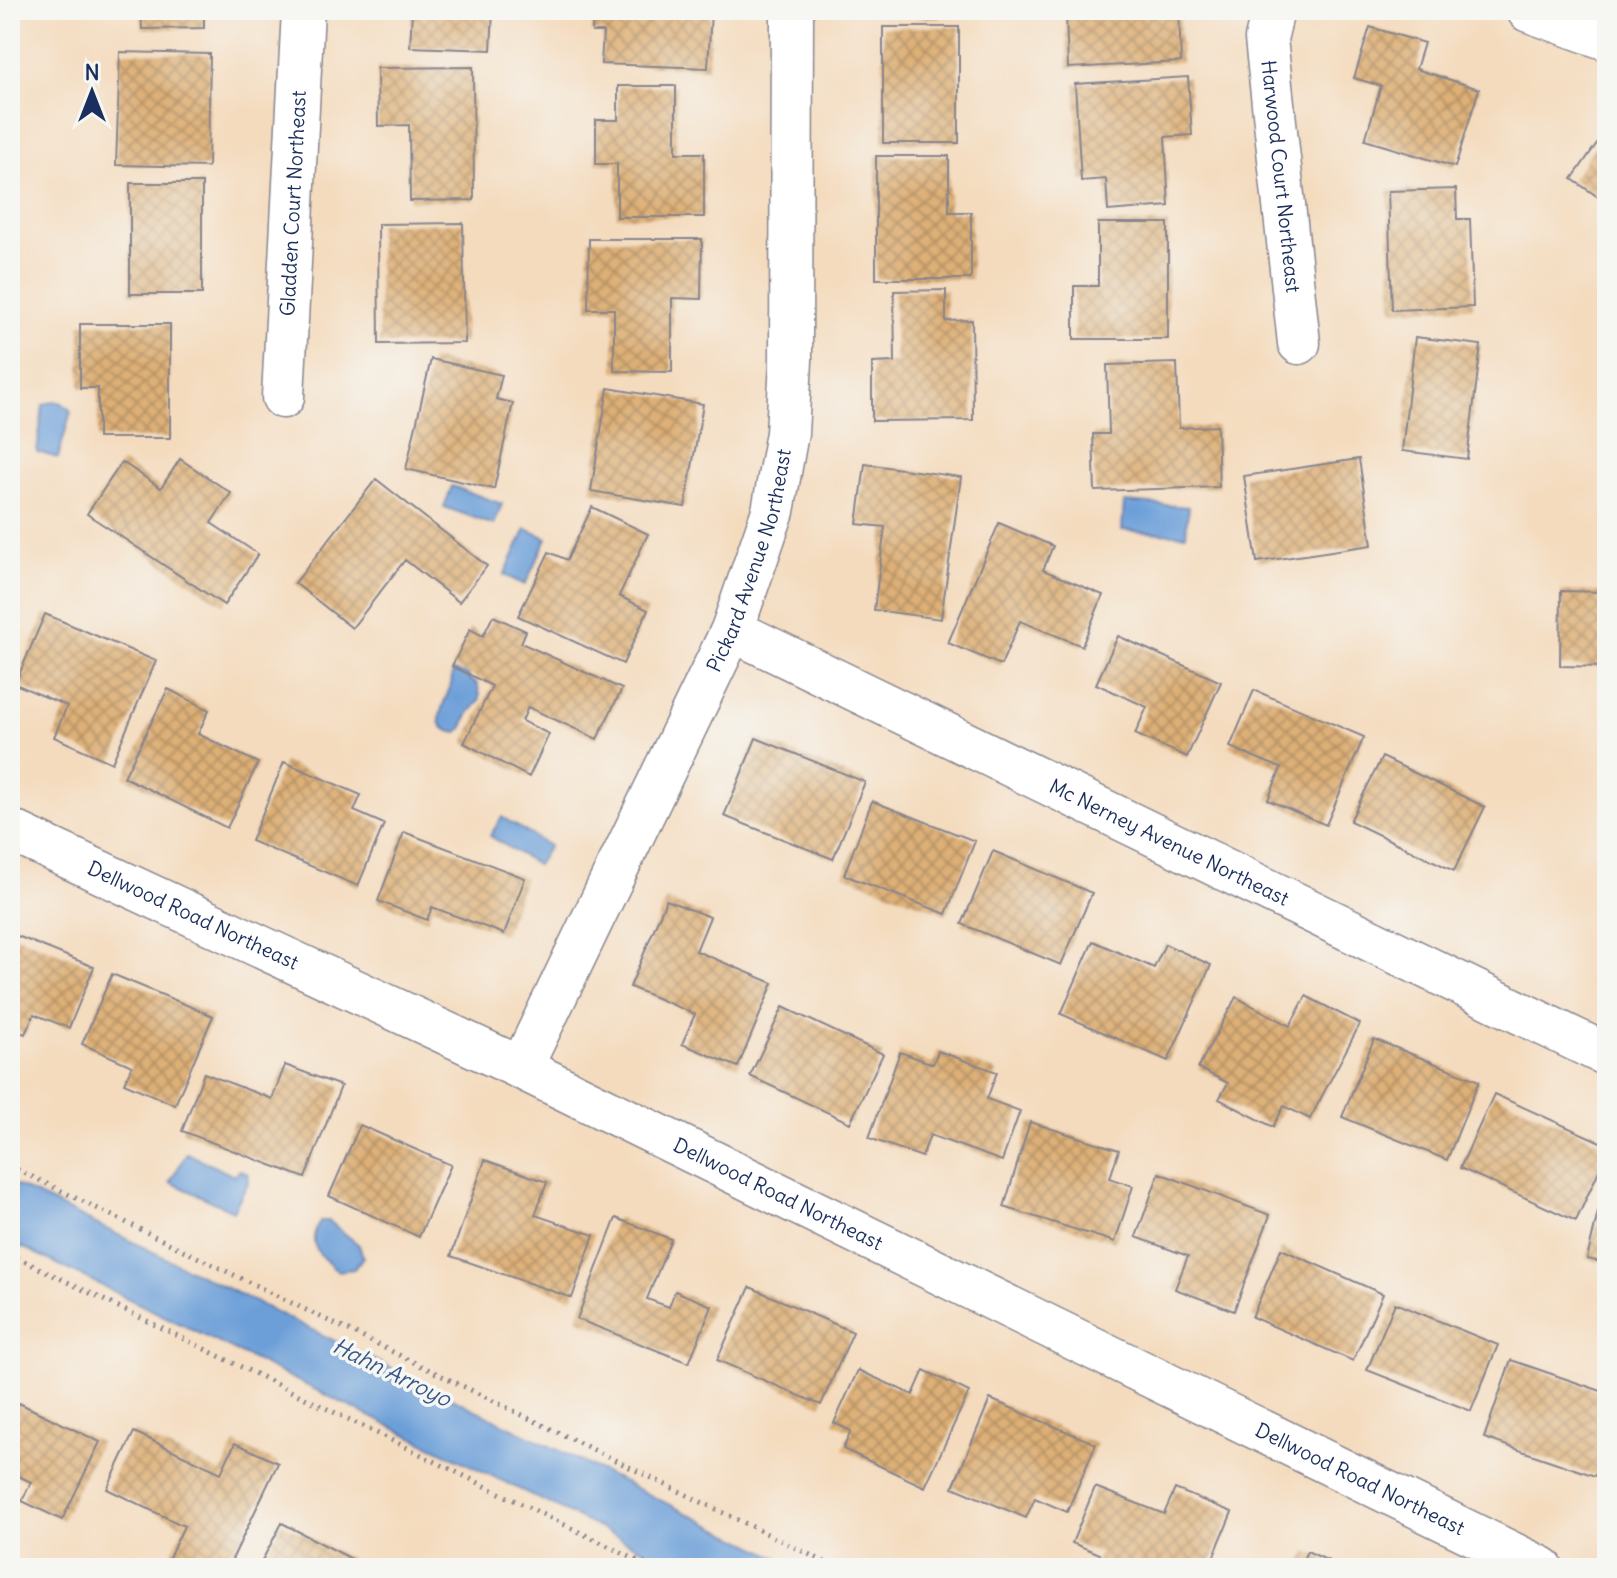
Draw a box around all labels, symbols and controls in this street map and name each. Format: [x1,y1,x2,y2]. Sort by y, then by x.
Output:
north arrow [52,52,132,132]
text: N [84,58,100,86]
street label: Harwood Court Northeast [1256,59,1306,294]
street label: Gladden Court Northeast [274,90,311,317]
street label: Pickard Avenue Northeast [701,447,796,676]
street label: Mc Nerney Avenue Northeast [1045,773,1294,911]
street label: Dellwood Road Northeast [84,855,303,975]
street label: Dellwood Road Northeast [670,1132,887,1255]
water label: Hahn Arroyo [328,1331,457,1413]
street label: Dellwood Road Northeast [1252,1417,1469,1540]

